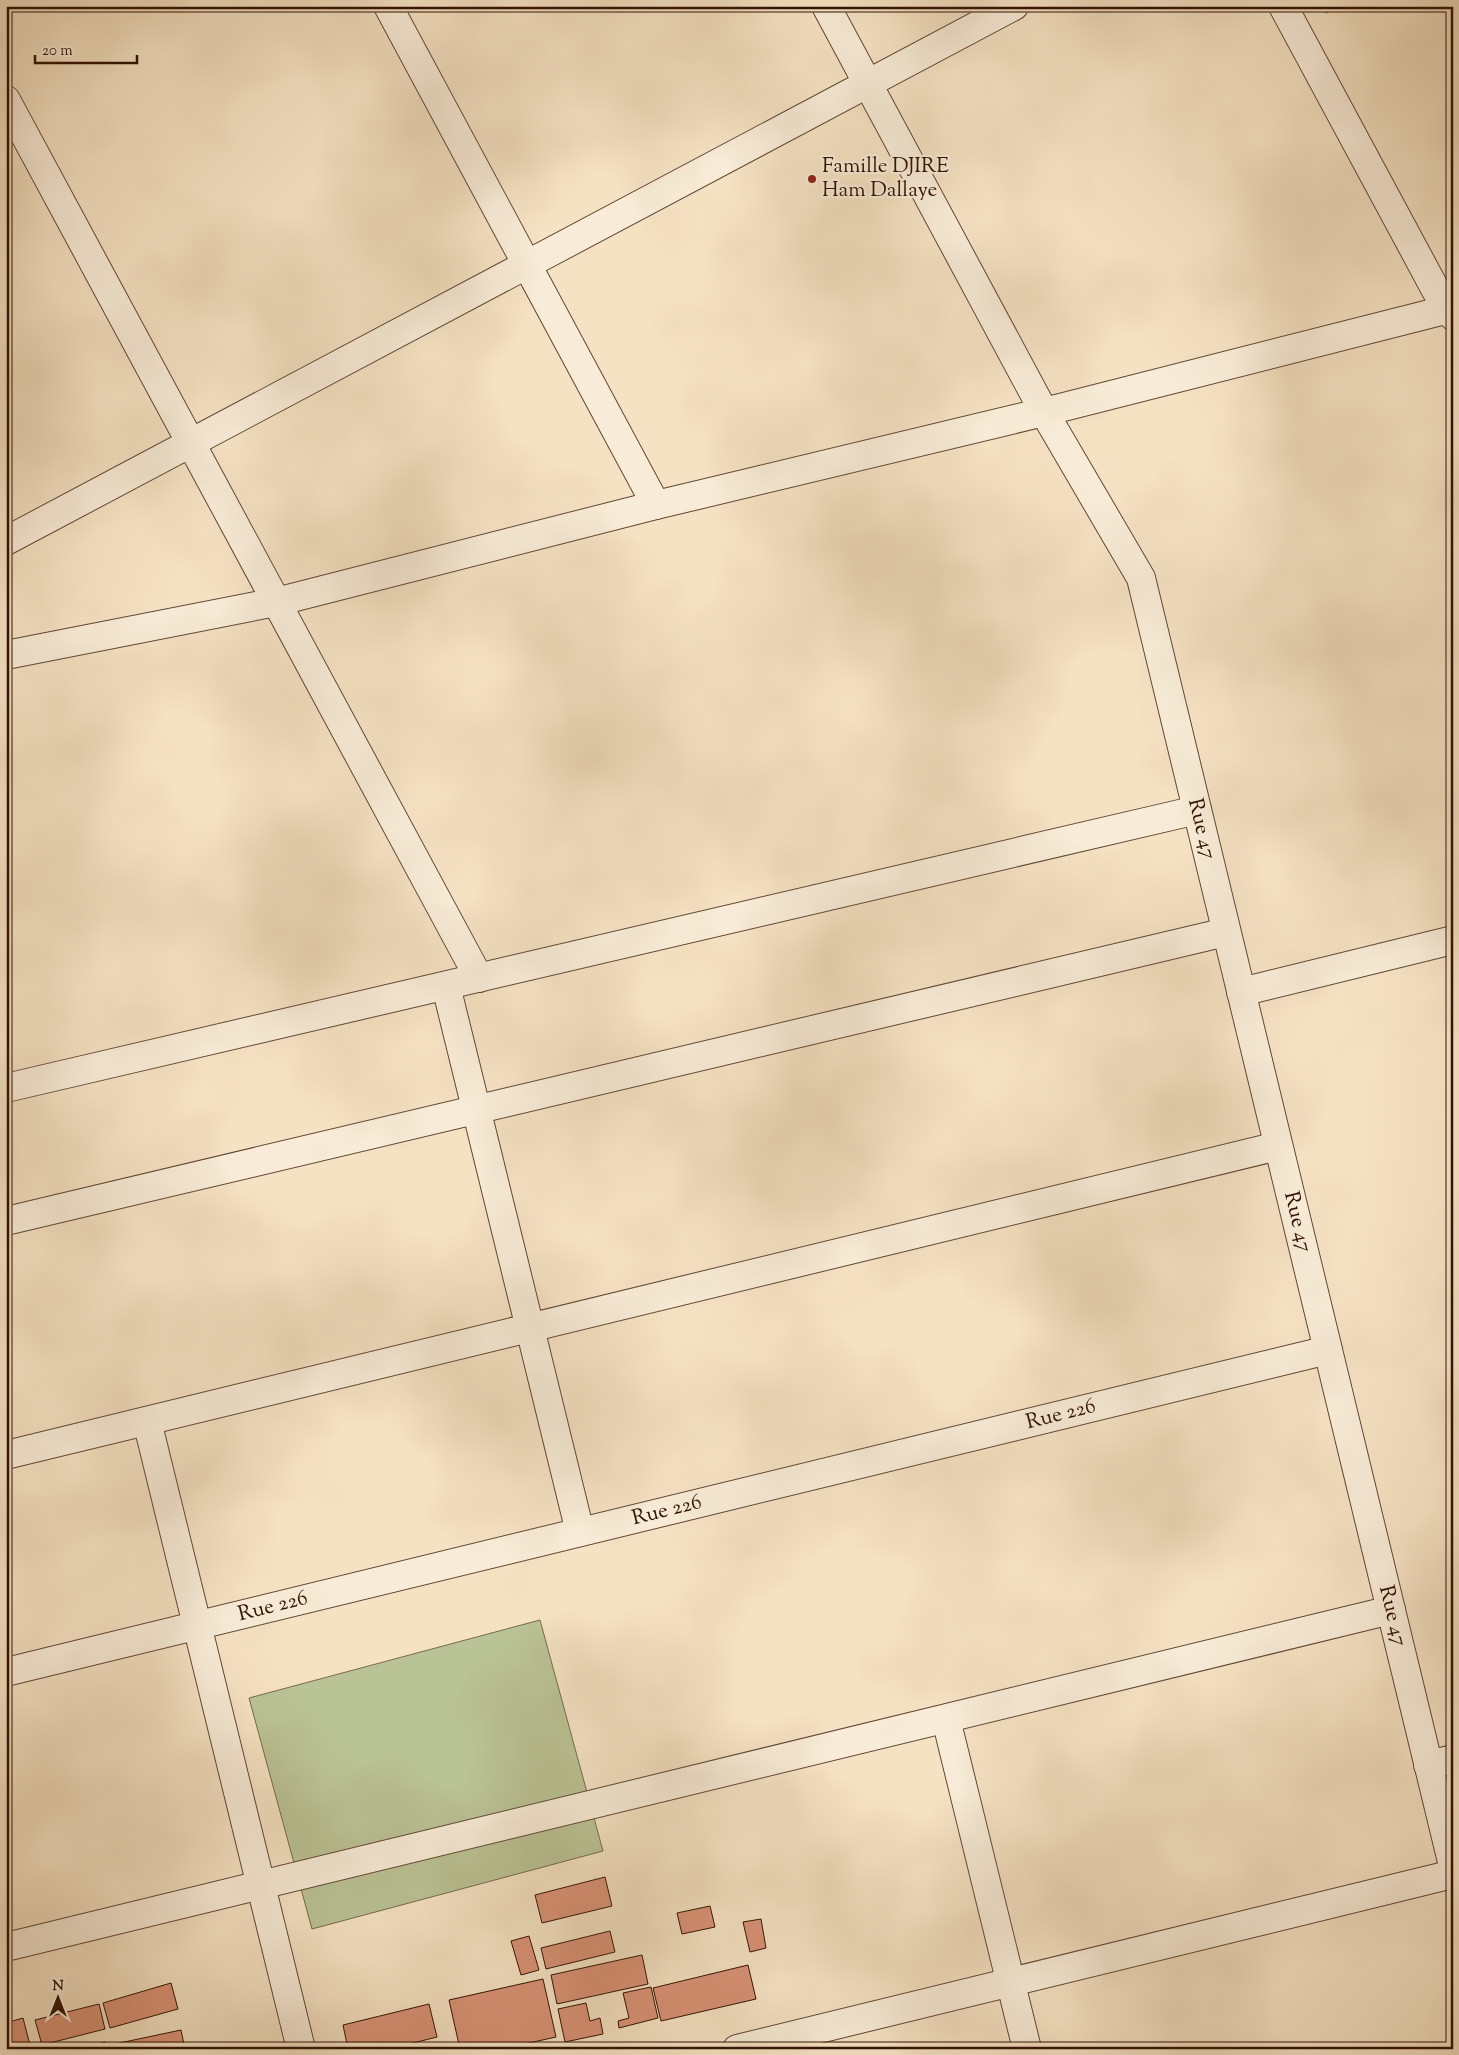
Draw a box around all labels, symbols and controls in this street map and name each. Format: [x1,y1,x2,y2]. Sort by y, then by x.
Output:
scale bar [35,32,138,64]
text: 20 m [42,41,73,62]
place label: Famille DJIRE Ham Dallaye [822,152,949,206]
marker: Famille DJIRE Ham Dallaye [806,173,818,185]
street label: Rue 47 [1179,795,1223,863]
street label: Rue 47 [1275,1188,1319,1256]
street label: Rue 226 [1023,1392,1099,1438]
street label: Rue 226 [629,1488,705,1534]
street label: Rue 47 [1370,1582,1414,1650]
street label: Rue 226 [235,1584,311,1630]
north arrow [32,1972,82,2022]
text: N [52,1977,64,1997]

